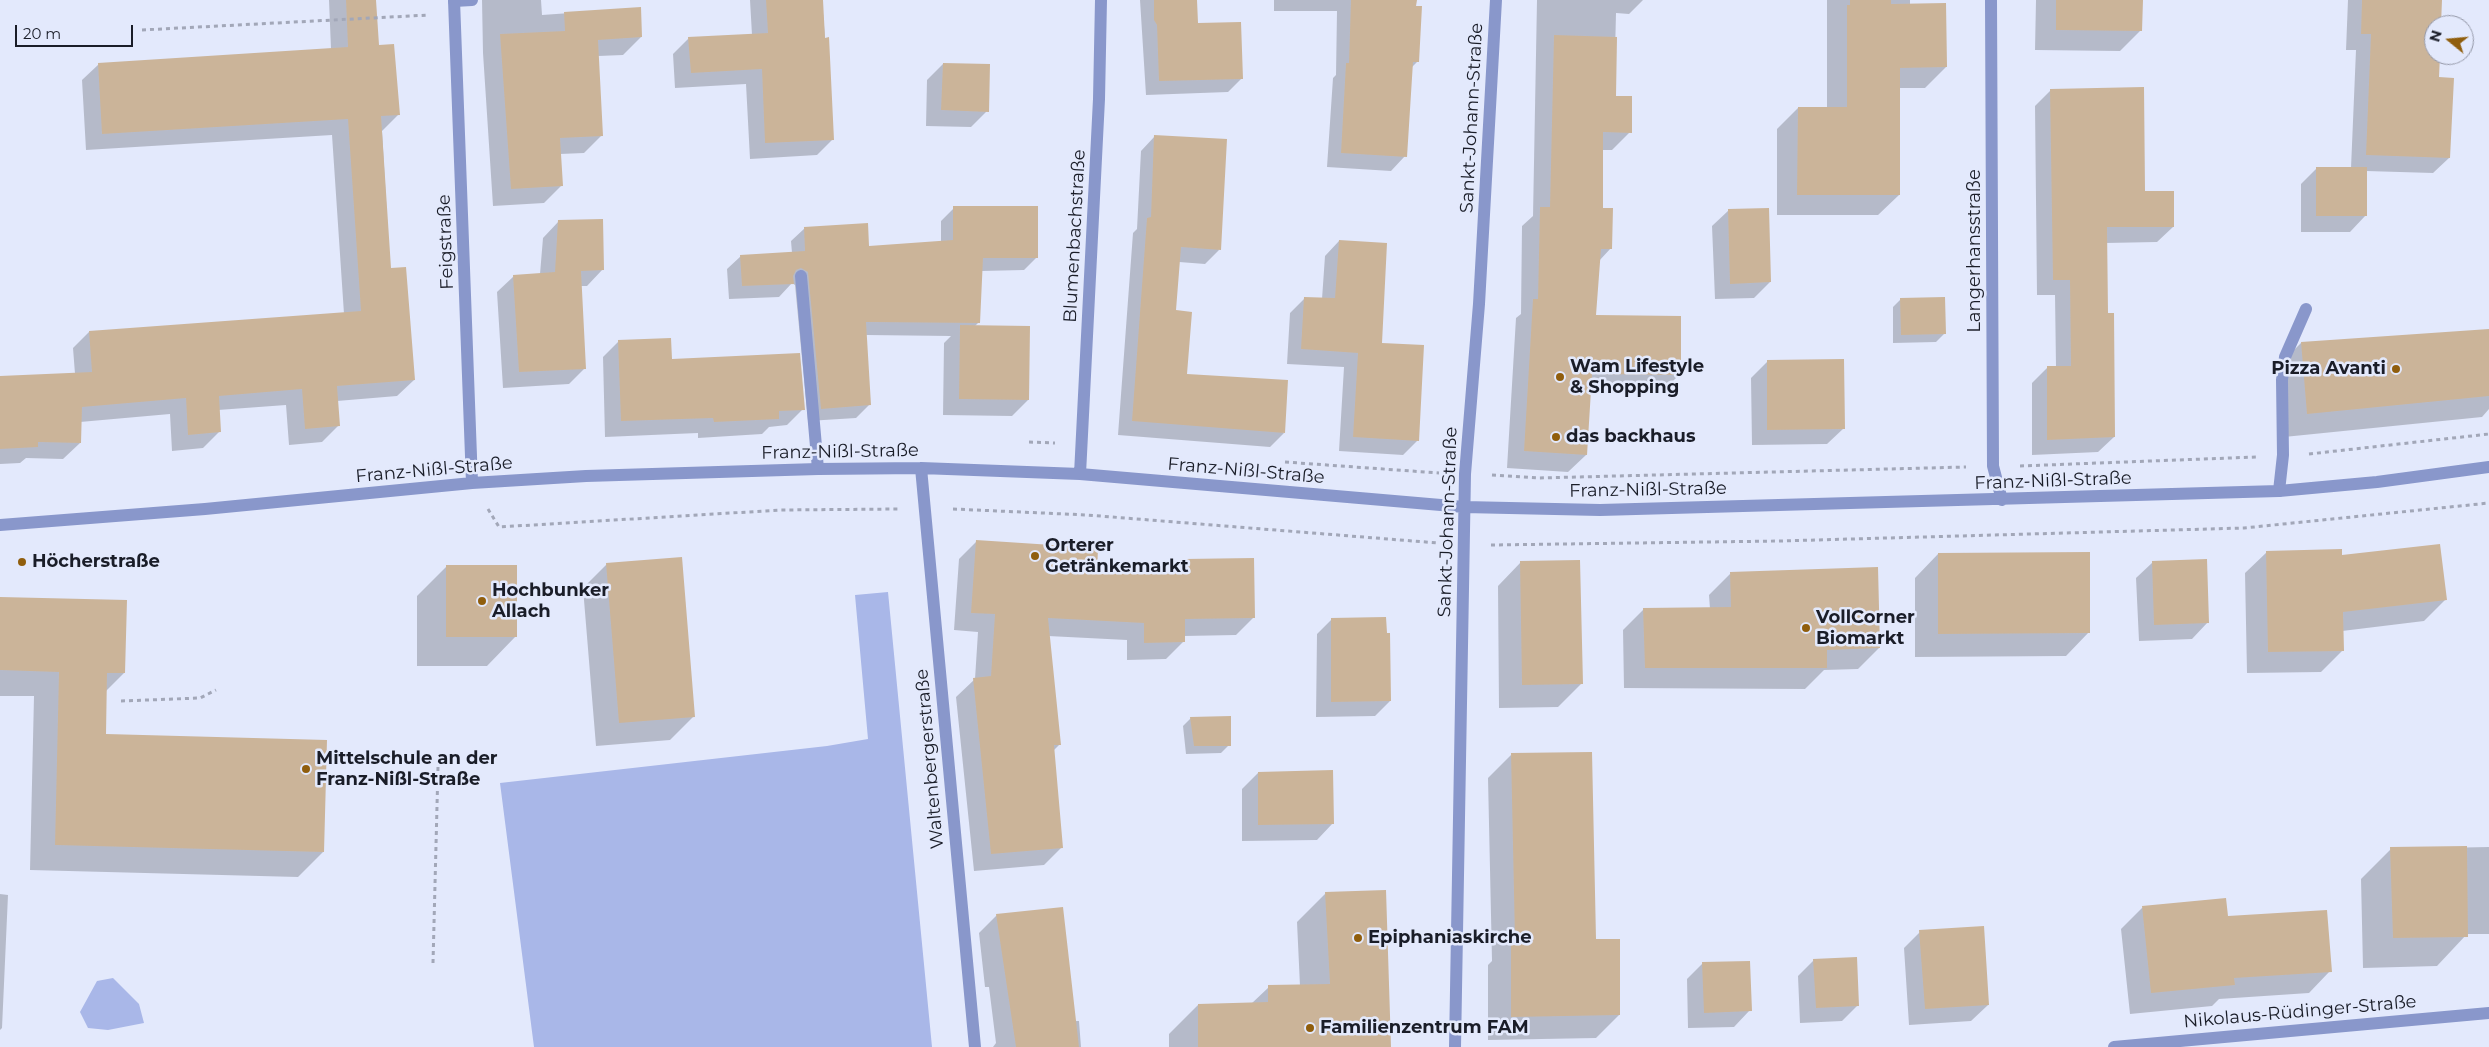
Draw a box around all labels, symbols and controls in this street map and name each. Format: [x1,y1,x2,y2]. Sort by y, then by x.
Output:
scale bar [18,15,135,47]
north arrow [2424,15,2474,65]
street label: Sankt-Johann-Straße [1456,22,1488,214]
text: 20 m [23,24,61,43]
text: N [2425,28,2446,44]
street label: Blumenbachstraße [1060,149,1090,323]
street label: Langerhansstraße [1964,169,1986,333]
street label: Feigstraße [434,194,458,290]
place label: Wam Lifestyle & Shopping [1570,356,1704,398]
place label: Pizza Avanti [2271,358,2386,380]
marker: Pizza Avanti [2390,363,2402,375]
marker: Wam Lifestyle & Shopping [1554,371,1566,383]
street label: Sankt-Johann-Straße [1434,426,1462,618]
place label: das backhaus [1566,426,1695,448]
marker: das backhaus [1550,431,1562,443]
street label: Franz-Nißl-Straße [761,440,919,464]
street label: Franz-Nißl-Straße [355,452,513,488]
street label: Franz-Nißl-Straße [1167,453,1325,489]
street label: Franz-Nißl-Straße [1974,467,2132,495]
street label: Franz-Nißl-Straße [1569,478,1727,502]
place label: Orterer Getränkemarkt [1045,535,1189,578]
marker: Orterer Getränkemarkt [1029,550,1041,562]
place label: Höcherstraße [32,551,160,573]
marker: Höcherstraße [16,556,28,568]
place label: Hochbunker Allach [492,580,609,622]
marker: Hochbunker Allach [476,595,488,607]
place label: VollCorner Biomarkt [1816,607,1915,650]
marker: VollCorner Biomarkt [1800,622,1812,634]
street label: Waltenbergerstraße [911,668,949,850]
place label: Mittelschule an der Franz-Nißl-Straße [316,748,498,791]
marker: Mittelschule an der Franz-Nißl-Straße [300,763,312,775]
place label: Epiphaniaskirche [1368,927,1532,949]
marker: Epiphaniaskirche [1352,932,1364,944]
street label: Nikolaus-Rüdinger-Straße [2183,991,2417,1033]
place label: Familienzentrum FAM [1320,1017,1529,1039]
marker: Familienzentrum FAM [1304,1022,1316,1034]

